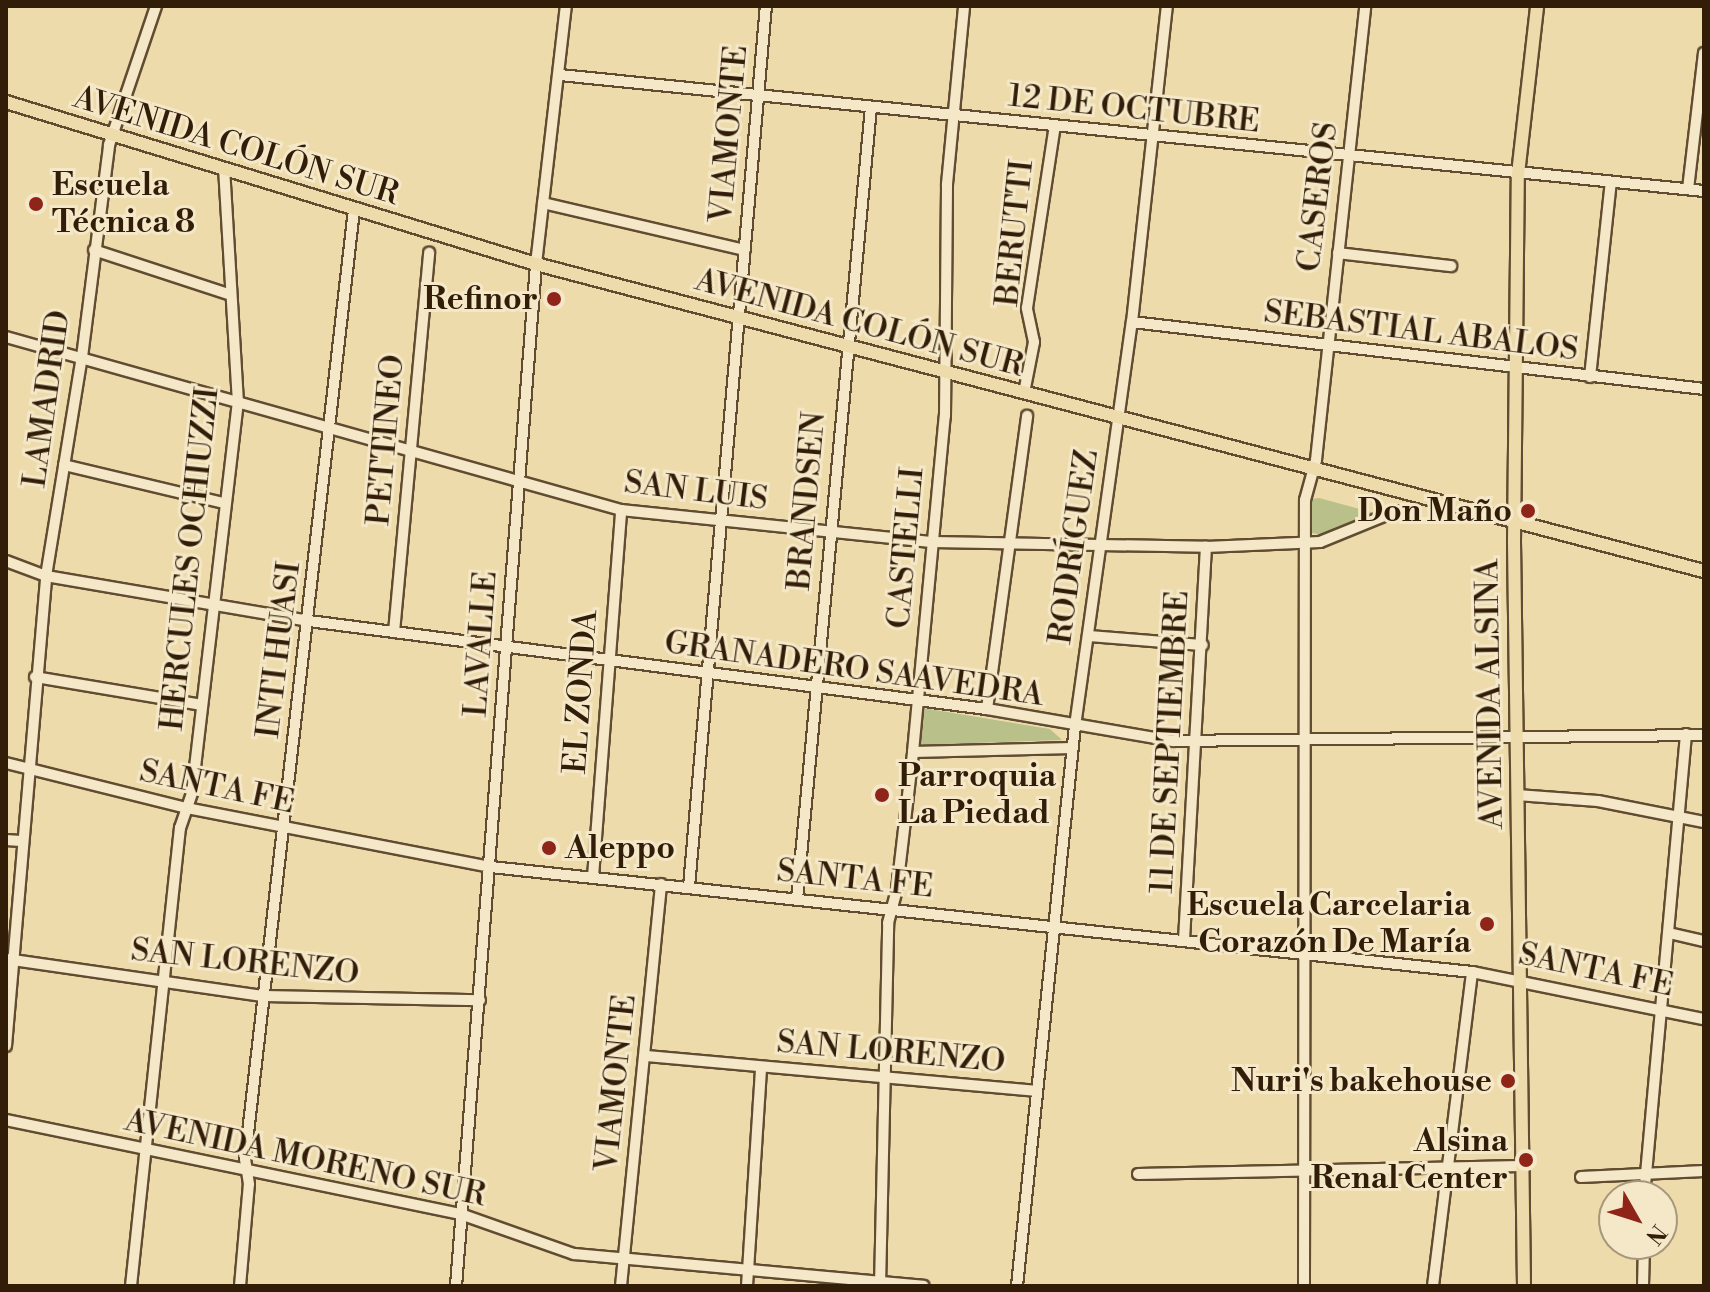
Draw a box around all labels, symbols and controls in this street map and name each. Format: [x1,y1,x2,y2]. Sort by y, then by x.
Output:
street label: VIAMONTE [702,44,756,224]
street label: 12 DE OCTUBRE [1006,77,1262,141]
street label: AVENIDA COLÓN SUR [69,78,403,214]
street label: CASEROS [1290,120,1346,274]
street label: BERUTTI [988,158,1042,308]
place label: Escuela Técnica 8 [52,167,195,242]
marker: Escuela Técnica 8 [27,195,45,213]
street label: AVENIDA COLÓN SUR [691,261,1027,385]
place label: Refinor [423,280,538,318]
marker: Refinor [545,290,563,308]
street label: SEBASTIAL ABALOS [1262,293,1580,369]
street label: LAMADRID [16,308,78,490]
street label: PETTINEO [359,353,413,527]
street label: HERCULES OCHIUZZI [153,385,227,733]
street label: BRANDSEN [780,410,834,592]
street label: RODRÍGUEZ [1041,447,1107,647]
street label: SAN LUIS [622,463,770,519]
street label: CASTELLI [880,466,932,630]
place label: Don Maño [1357,492,1512,530]
marker: Don Maño [1519,502,1537,520]
street label: AVENIDA ALSINA [1468,559,1512,829]
street label: INTI HUASI [249,560,309,740]
street label: LAVALLE [457,570,505,718]
street label: 11 DE SEPTIEMBRE [1143,589,1197,895]
street label: EL ZONDA [556,609,606,775]
street label: GRANADERO SAAVEDRA [662,623,1046,715]
street label: SANTA FE [136,752,298,822]
place label: Parroquia La Piedad [898,758,1056,833]
marker: Parroquia La Piedad [873,786,891,804]
place label: Aleppo [565,829,675,867]
marker: Aleppo [540,839,558,857]
street label: SANTA FE [775,852,935,906]
place label: Escuela Carcelaria Corazón De María [1187,887,1471,962]
marker: Escuela Carcelaria Corazón De María [1478,915,1496,933]
street label: SAN LORENZO [129,931,361,993]
street label: SANTA FE [1515,935,1677,1005]
street label: VIAMONTE [588,992,644,1174]
street label: SAN LORENZO [775,1023,1007,1081]
place label: Nuri's bakehouse [1231,1062,1492,1100]
marker: Nuri's bakehouse [1499,1072,1517,1090]
street label: AVENIDA MORENO SUR [121,1101,489,1215]
place label: Alsina Renal Center [1311,1123,1508,1198]
marker: Alsina Renal Center [1515,1149,1537,1171]
north arrow [1598,1180,1678,1260]
text: N [1640,1219,1671,1249]

